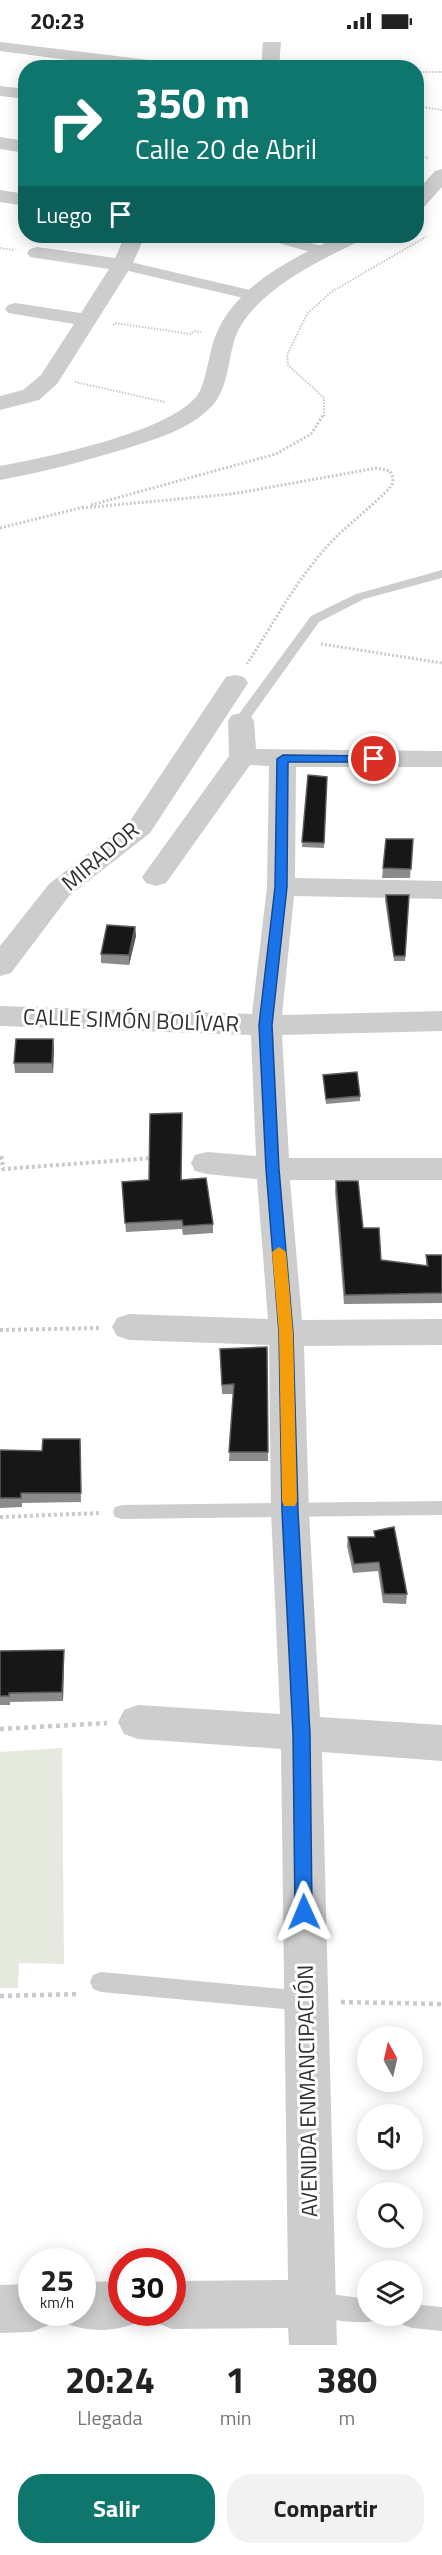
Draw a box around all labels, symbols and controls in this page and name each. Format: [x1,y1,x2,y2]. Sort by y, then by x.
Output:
text: 20:23 [30,4,85,38]
text: 350 m [135,70,250,134]
icon: right [36,84,114,162]
text: Calle 20 de Abril [135,128,317,169]
text: Luego [36,198,92,232]
icon: arrive [104,198,137,231]
pin [348,733,399,784]
icon: arrive [357,742,390,775]
street label: MIRADOR [54,813,146,899]
street label: CALLE SIMÓN BOLÍVAR [22,999,240,1041]
position arrow [272,1880,336,1944]
street label: AVENIDA ENMANCIPACIÓN [288,1964,326,2218]
north arrow [357,2026,423,2092]
map controls [357,2026,423,2326]
button: sound [357,2104,423,2170]
button: search [357,2182,423,2248]
speed limit sign: 30 [108,2248,186,2326]
text: 25 [40,2257,74,2303]
button: layers [357,2260,423,2326]
text: km/h [40,2291,74,2314]
text: 20:24 [65,2352,155,2407]
text: 1 [226,2352,246,2407]
text: 380 [317,2352,377,2407]
text: Llegada [77,2402,142,2433]
text: min [220,2402,252,2433]
text: m [338,2402,355,2433]
button: Salir [18,2474,215,2543]
button: Compartir [227,2474,424,2543]

